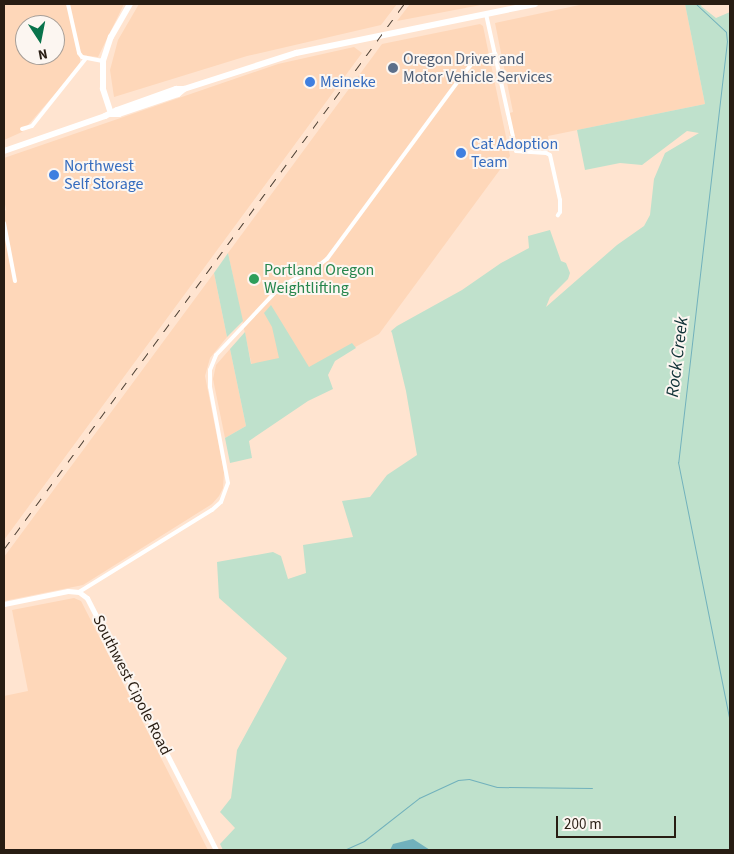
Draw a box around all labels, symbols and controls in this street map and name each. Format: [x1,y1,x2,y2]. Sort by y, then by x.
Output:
north arrow [15,15,65,65]
text: N [36,43,49,64]
place label: Oregon Driver and Motor Vehicle Services [403,49,552,87]
marker: Oregon Driver and Motor Vehicle Services [387,62,399,74]
place label: Meineke [320,72,376,92]
marker: Meineke [304,76,316,88]
place label: Cat Adoption Team [471,134,558,172]
marker: Cat Adoption Team [455,147,467,159]
place label: Northwest Self Storage [64,156,143,194]
marker: Northwest Self Storage [48,169,60,181]
place label: Portland Oregon Weightlifting [264,260,374,298]
marker: Portland Oregon Weightlifting [248,273,260,285]
water label: Rock Creek [662,316,694,398]
street label: Southwest Cipole Road [88,612,176,758]
scale bar [559,806,679,838]
text: 200 m [564,814,602,835]

